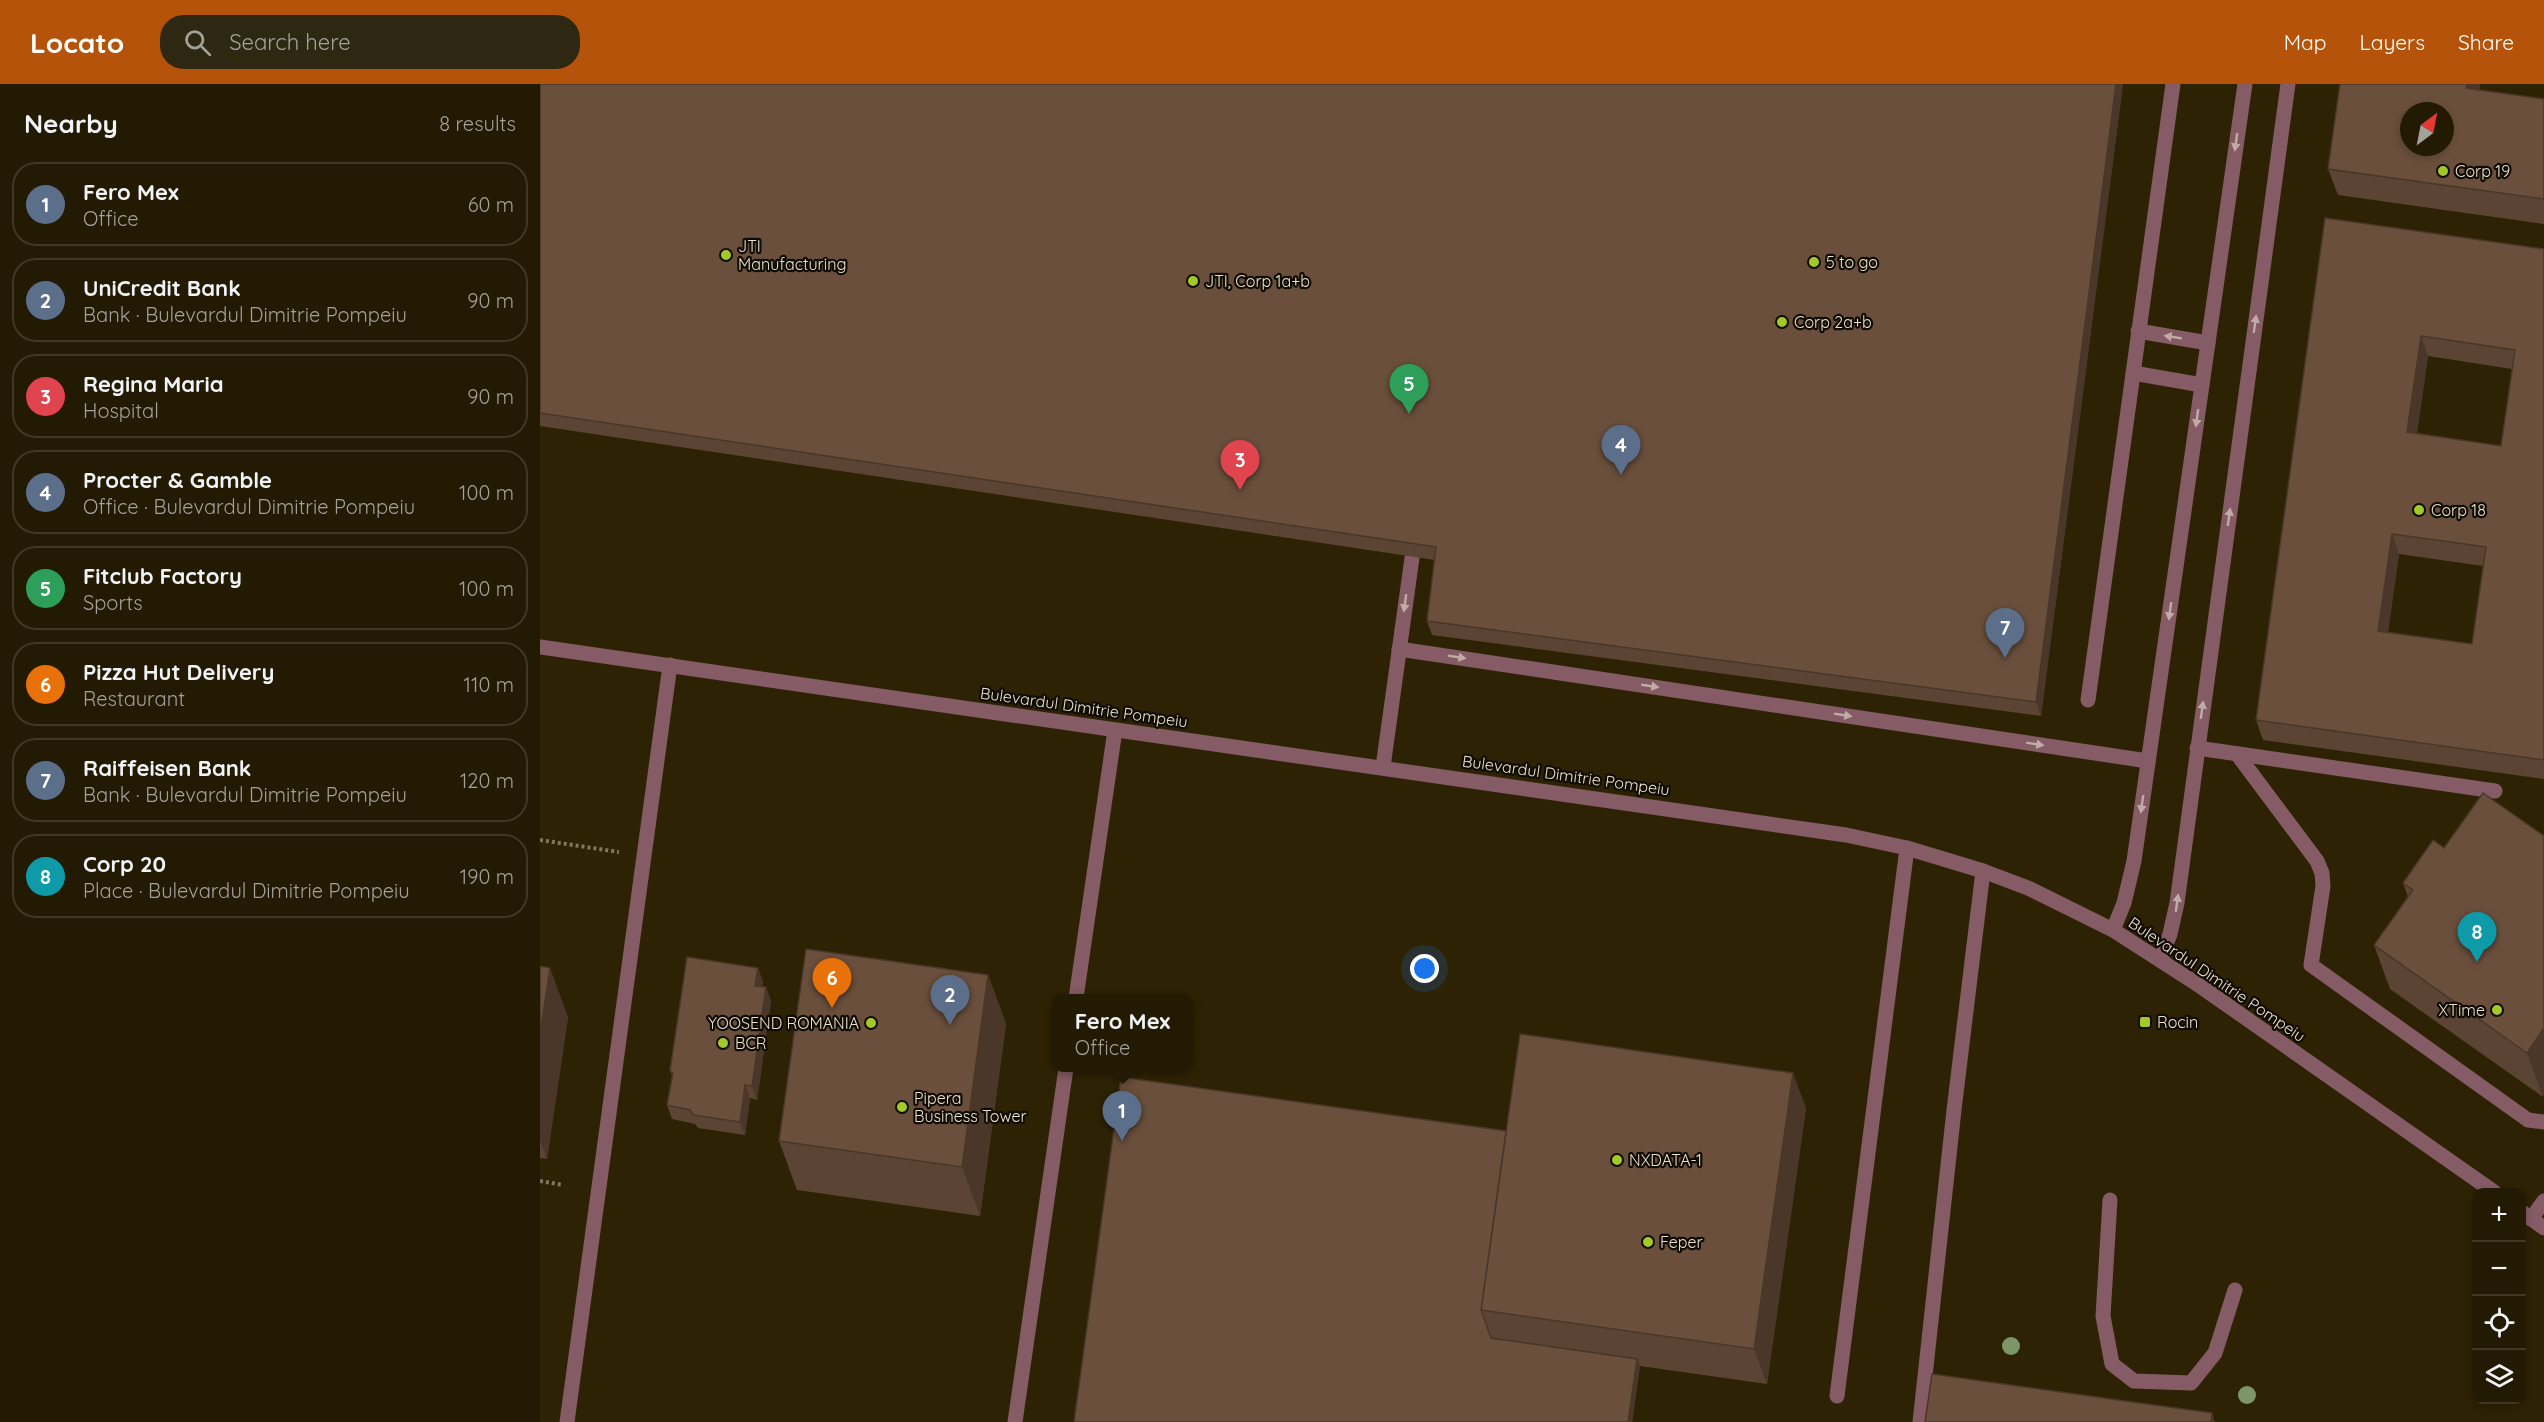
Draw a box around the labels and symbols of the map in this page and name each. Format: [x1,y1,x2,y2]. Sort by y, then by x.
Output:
north arrow [2400,102,2454,156]
one-way arrow [2232,133,2241,152]
place label: Corp 19 [2455,161,2510,181]
marker: Corp 19 [2436,164,2450,178]
place label: JTI Manufacturing [738,236,846,274]
marker: JTI Manufacturing [719,248,733,262]
place label: 5 to go [1826,252,1878,272]
marker: 5 to go [1807,255,1821,269]
place label: JTI, Corp 1a+b [1205,271,1310,291]
marker: JTI, Corp 1a+b [1186,274,1200,288]
place label: Corp 2a+b [1794,312,1872,332]
one-way arrow [2251,314,2260,333]
marker: Corp 2a+b [1775,315,1789,329]
one-way arrow [2164,332,2183,341]
pin: 5 [1390,364,1428,414]
one-way arrow [2193,409,2202,428]
pin: 4 [1602,426,1640,475]
pin: 3 [1220,440,1260,490]
place label: Corp 18 [2431,500,2486,520]
marker: Corp 18 [2412,503,2426,517]
one-way arrow [2224,507,2233,526]
one-way arrow [1401,594,1410,613]
one-way arrow [2165,602,2174,621]
pin: 7 [1986,608,2024,658]
one-way arrow [1447,653,1466,662]
one-way arrow [1640,682,1659,691]
street label: Bulevardul Dimitrie Pompeiu [979,683,1189,731]
one-way arrow [2198,700,2207,719]
one-way arrow [1833,711,1852,720]
one-way arrow [2026,740,2045,749]
street label: Bulevardul Dimitrie Pompeiu [1461,751,1671,799]
one-way arrow [2138,795,2147,814]
one-way arrow [2172,894,2181,913]
street label: Bulevardul Dimitrie Pompeiu [2125,912,2309,1046]
pin: 8 [2458,912,2496,962]
your location [1410,954,1439,983]
pin: 6 [812,958,852,1008]
pin: 2 [930,976,970,1025]
place label: XTime [2439,1000,2485,1020]
marker: XTime [2490,1003,2504,1017]
place label: Rocin [2157,1012,2198,1032]
place label: YOOSEND ROMANIA [708,1013,859,1033]
marker: Rocin [2138,1015,2152,1029]
marker: YOOSEND ROMANIA [864,1016,878,1030]
place label: BCR [735,1033,767,1053]
marker: BCR [716,1036,730,1050]
place label: Pipera Business Tower [914,1088,1027,1126]
pin: 1 [1102,1092,1142,1141]
marker: Pipera Business Tower [895,1100,909,1114]
place label: NXDATA-1 [1629,1150,1702,1170]
marker: NXDATA-1 [1610,1153,1624,1167]
place label: Feper [1660,1232,1703,1252]
marker: Feper [1641,1235,1655,1249]

